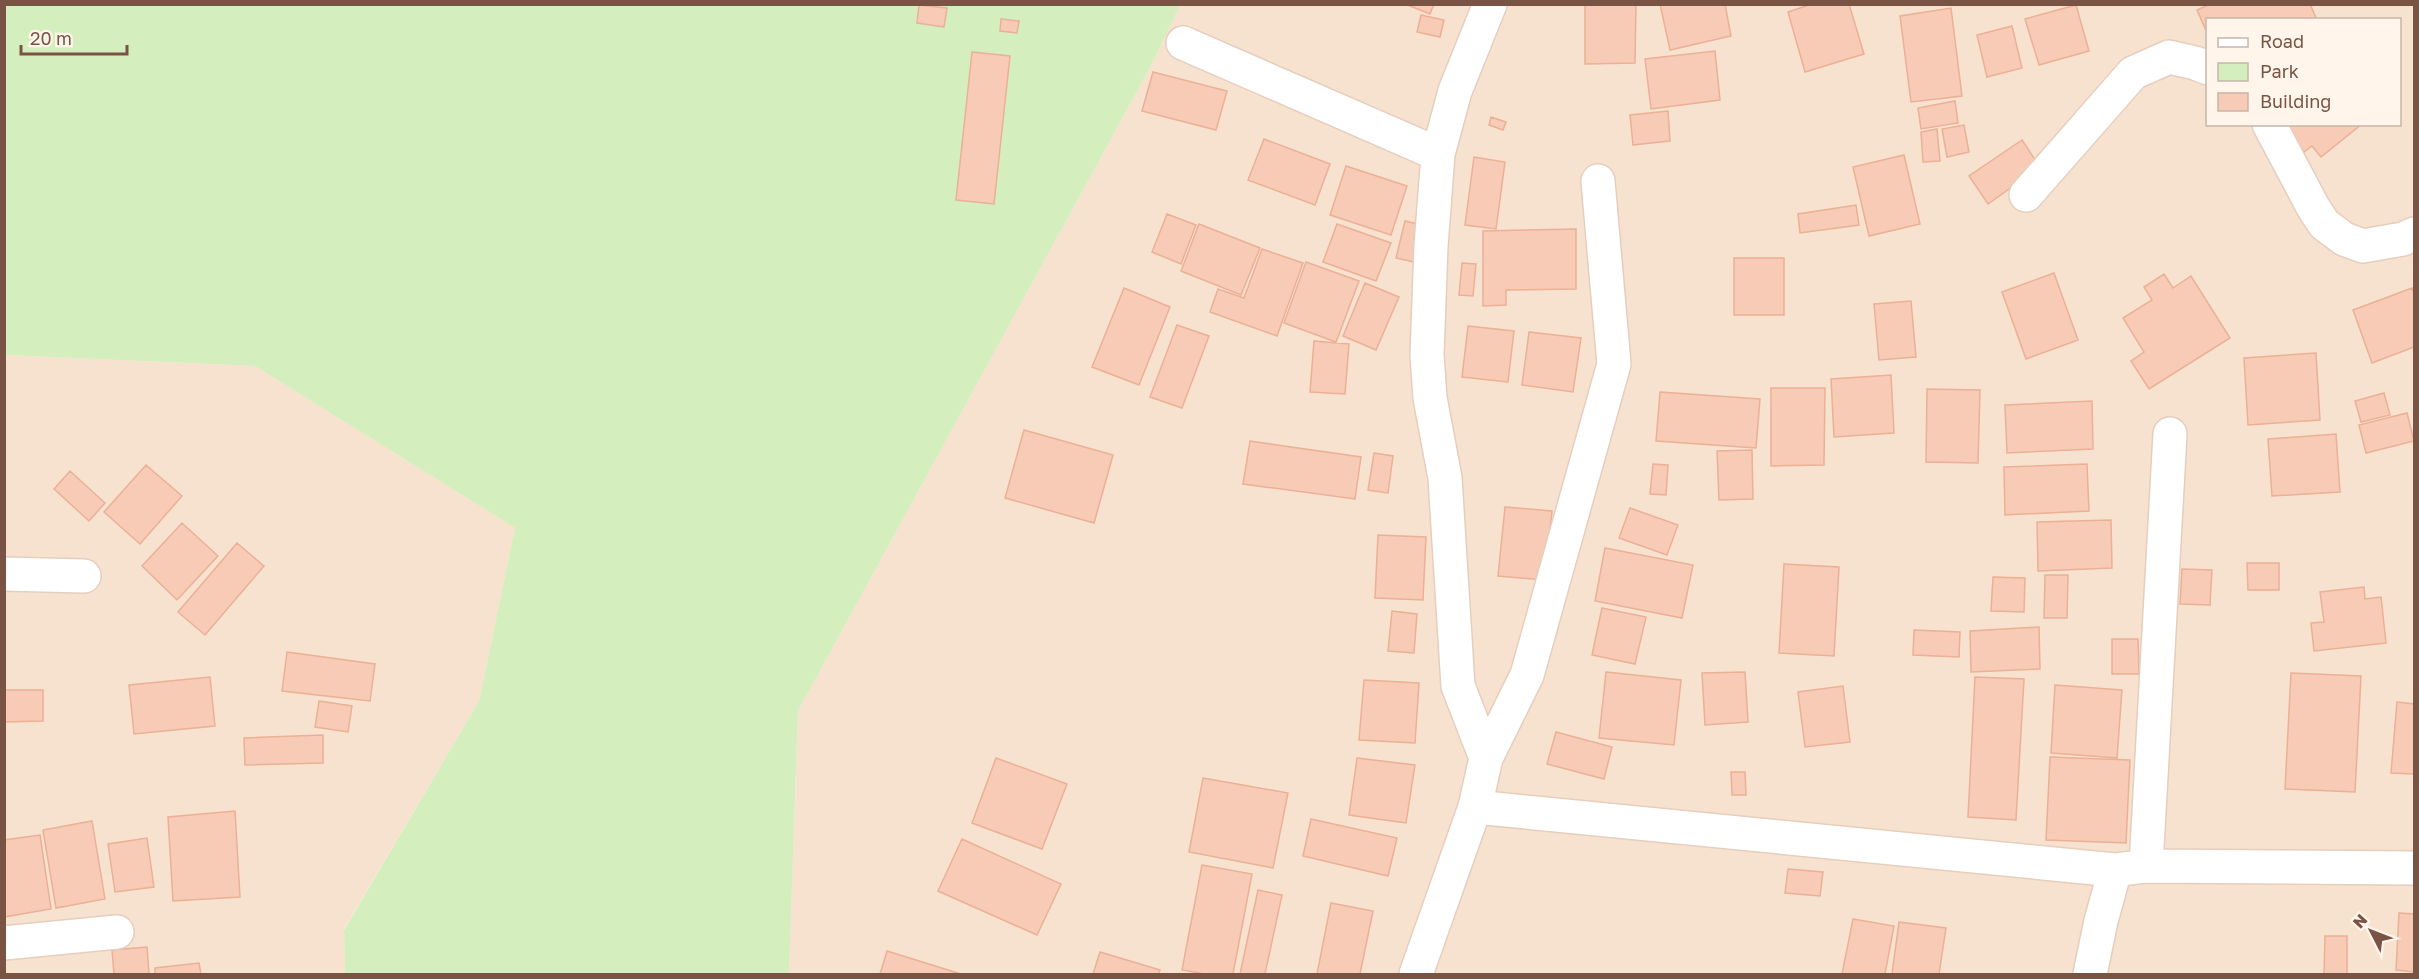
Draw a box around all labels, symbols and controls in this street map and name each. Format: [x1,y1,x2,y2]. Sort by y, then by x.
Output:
scale bar [21,18,128,56]
legend [2206,18,2401,126]
text: 20 m [30,27,72,49]
text: Road [2260,30,2304,52]
text: Park [2260,60,2299,82]
text: Building [2260,90,2331,112]
north arrow [2341,901,2401,961]
text: N [2348,910,2371,932]

